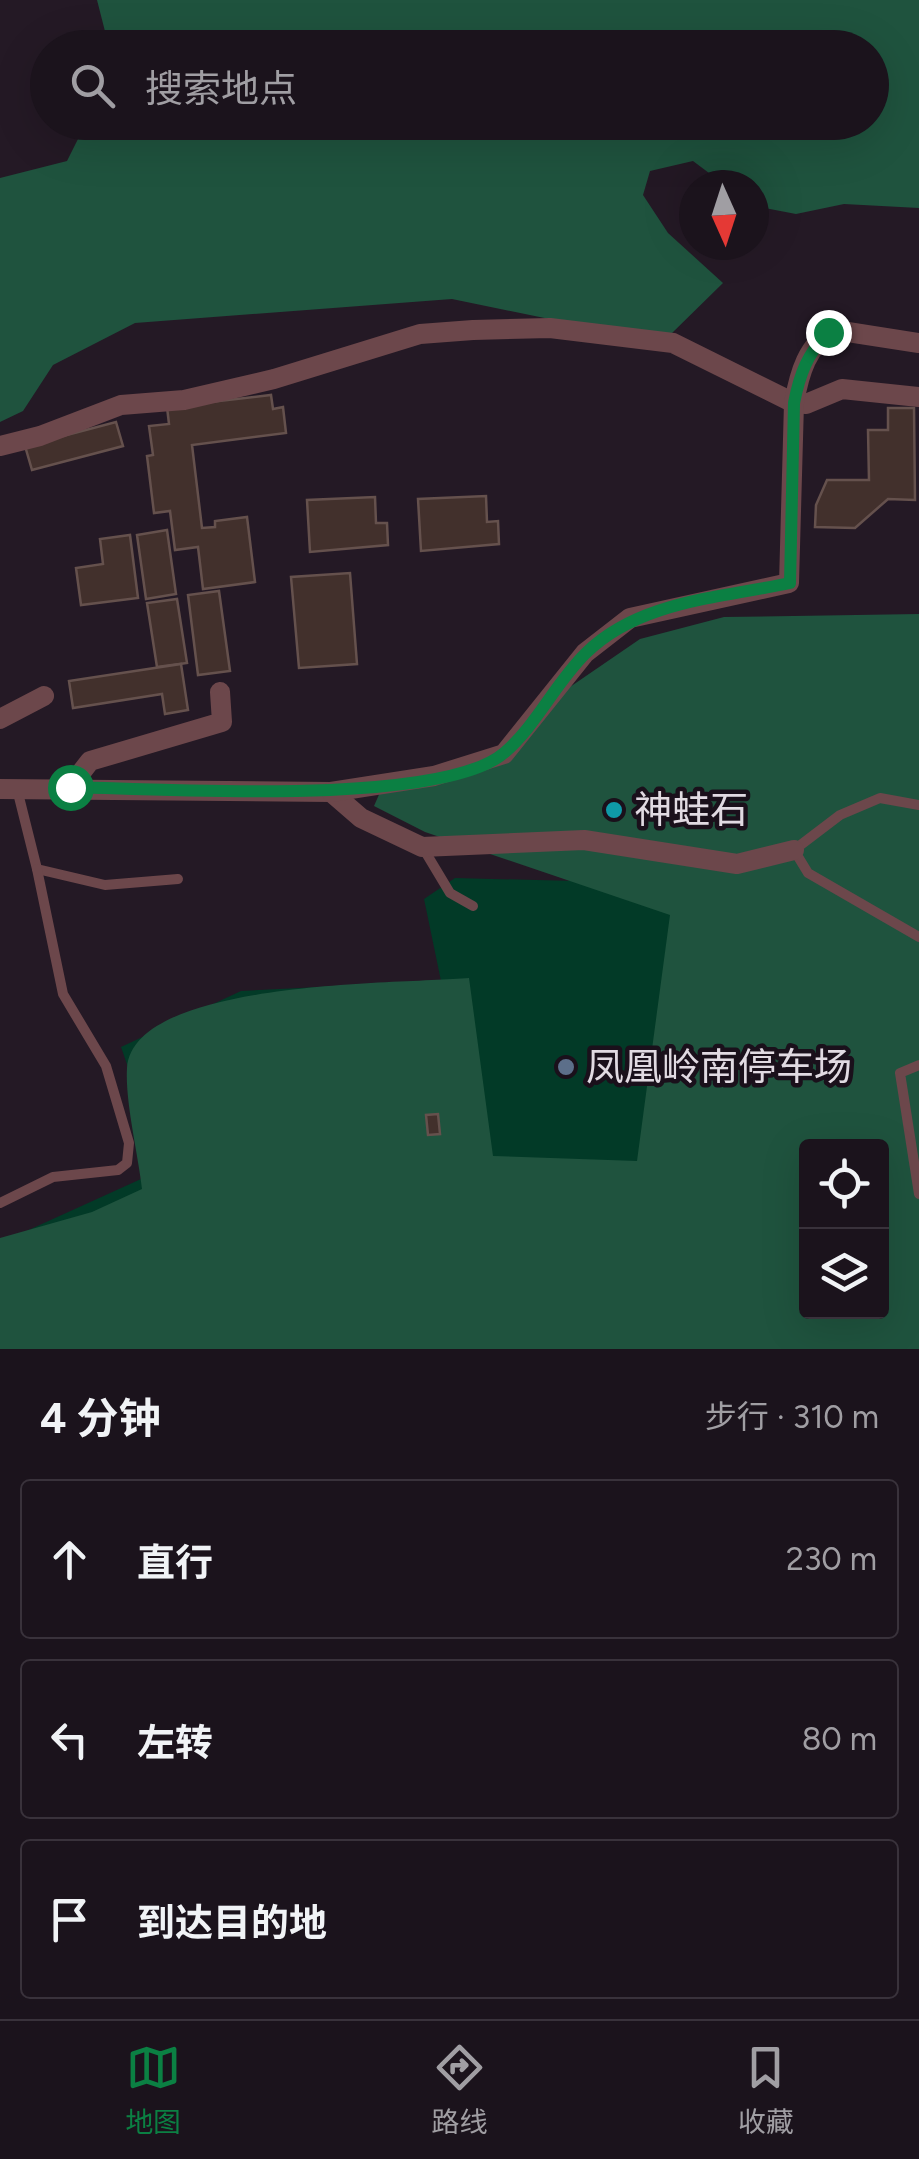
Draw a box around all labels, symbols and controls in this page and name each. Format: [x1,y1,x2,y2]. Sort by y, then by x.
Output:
search box [30,30,889,140]
icon: search [65,58,120,113]
text: 搜索地点 [145,66,297,112]
north arrow [679,170,769,260]
route end [806,310,852,356]
route start [48,765,94,811]
place label: 神蛙石 [634,787,748,833]
marker: 神蛙石 [603,799,625,821]
place label: 凤凰岭南停车场 [586,1044,852,1090]
marker: 凤凰岭南停车场 [555,1056,577,1078]
map controls [799,1139,889,1319]
button: locate [799,1139,889,1229]
button: layers [799,1229,889,1319]
text: 4 分钟 [40,1393,161,1444]
text: 步行 · 310 m [705,1398,879,1436]
icon: ahead [42,1532,97,1587]
text: 直行 [137,1540,213,1586]
text: 230 m [786,1540,877,1578]
icon: left [42,1712,97,1767]
text: 左转 [137,1720,213,1766]
text: 80 m [802,1720,877,1758]
icon: arrive [42,1892,97,1947]
text: 到达目的地 [137,1900,327,1946]
tab: 地图 [125,2040,181,2140]
tab: 路线 [431,2040,488,2140]
tab: 收藏 [738,2040,794,2140]

